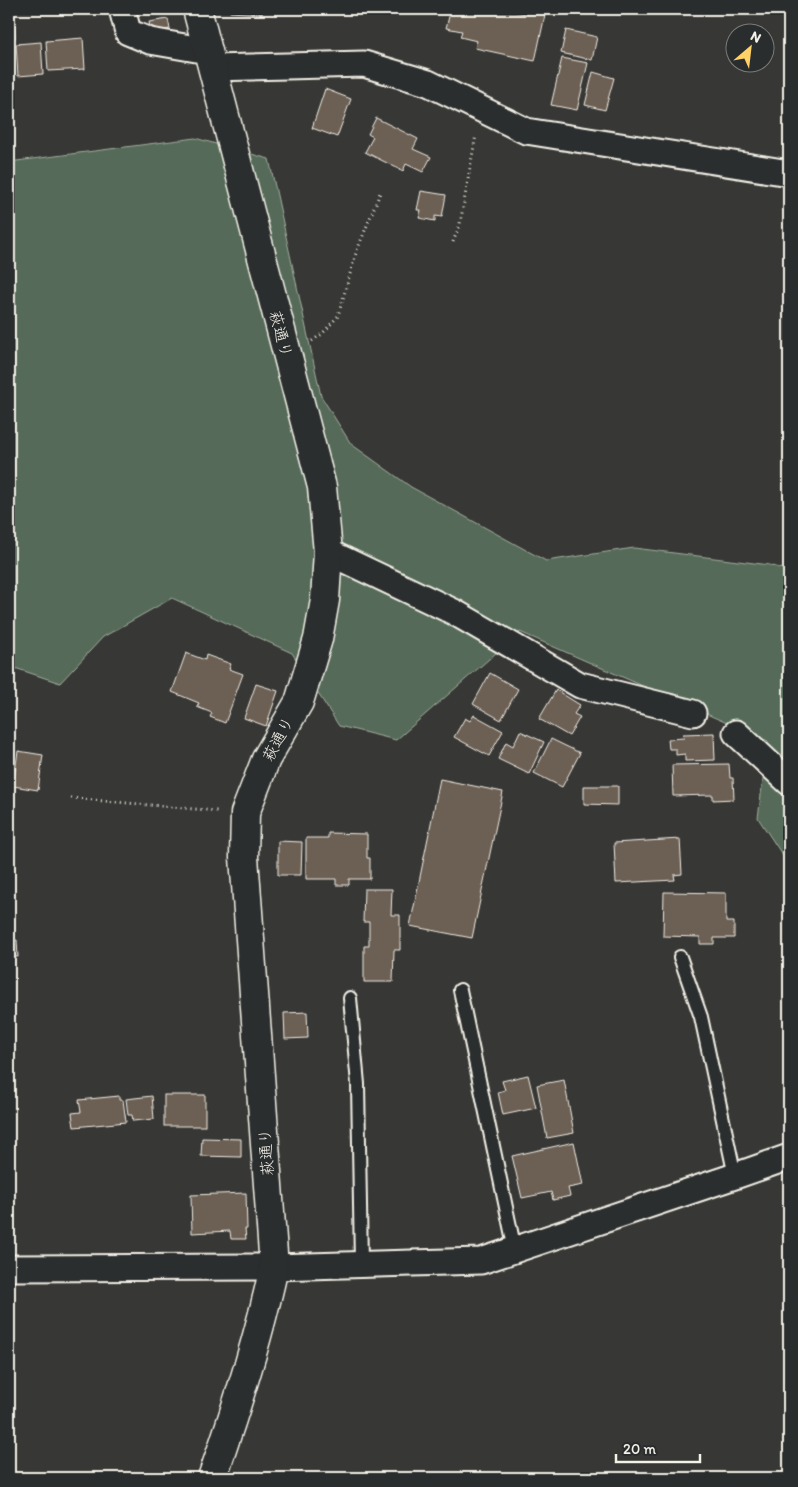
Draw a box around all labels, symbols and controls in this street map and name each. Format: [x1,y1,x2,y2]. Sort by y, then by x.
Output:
north arrow [726,22,776,72]
text: N [748,27,764,47]
street label: 萩通り [266,308,296,360]
street label: 萩通り [258,713,298,765]
street label: 萩通り [255,1127,277,1177]
scale bar [616,1432,699,1464]
text: 20 m [623,1440,657,1458]

